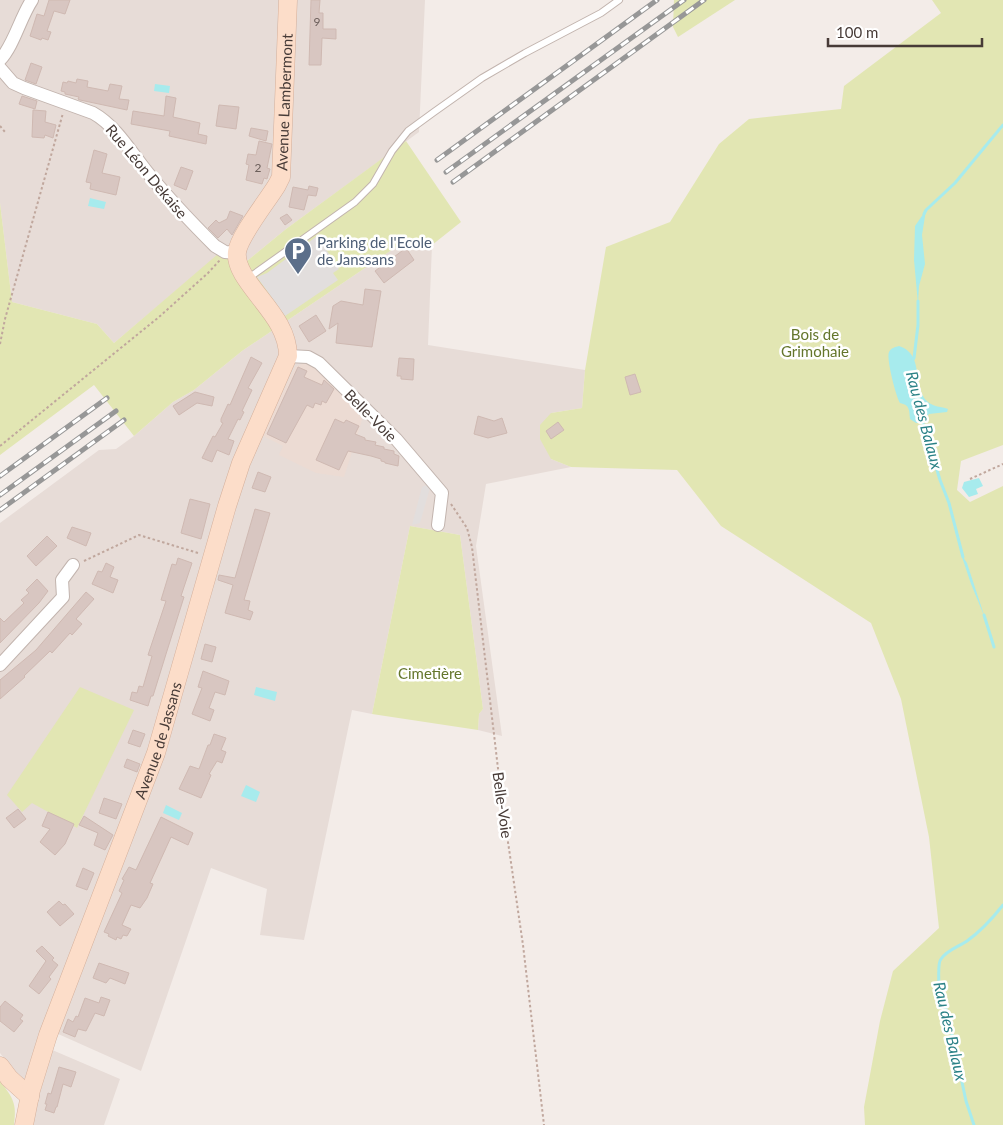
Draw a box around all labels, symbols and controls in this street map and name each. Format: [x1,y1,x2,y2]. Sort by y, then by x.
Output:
house number: 9 [314,14,321,29]
scale bar [828,15,982,47]
text: 100 m [836,23,878,41]
street label: Avenue Lambermont [272,32,296,171]
street label: Rue Léon Dekaise [102,120,192,222]
house number: 2 [255,160,262,175]
place label: Parking de l'Ecole de Janssans [317,233,432,268]
parking icon: Parking de l'Ecole de Janssans [283,236,313,275]
park label: Bois de Grimohaie [781,325,849,360]
water label: Rau des Balaux [903,369,947,472]
street label: Belle-Voie [341,385,401,445]
park label: Cimetière [398,664,462,682]
street label: Avenue de Jassans [130,680,185,801]
street label: Belle-Voie [489,771,517,839]
water label: Rau des Balaux [930,980,972,1083]

